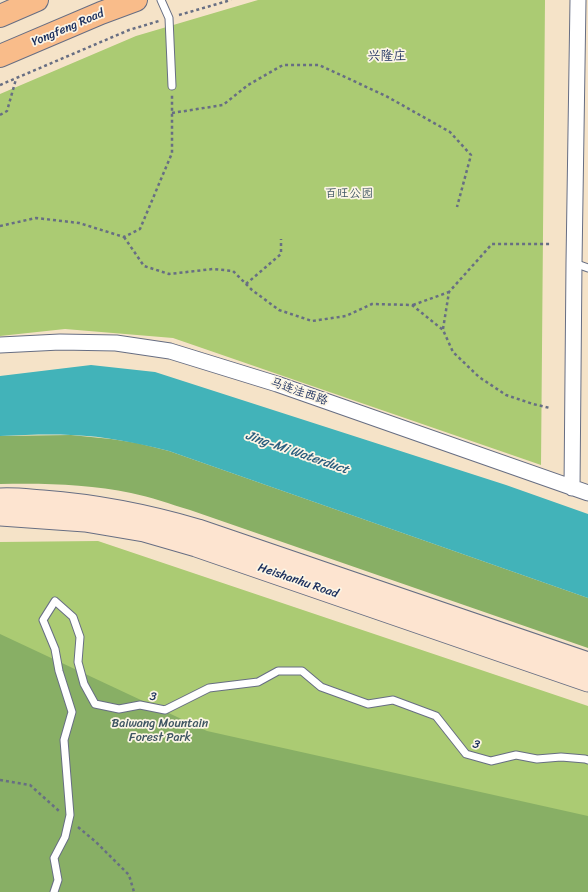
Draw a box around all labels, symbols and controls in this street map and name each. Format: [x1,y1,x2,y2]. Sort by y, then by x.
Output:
street label: Yongfeng Road [30,6,106,50]
district label: 兴隆庄 [368,49,406,65]
park label: 百旺公园 [325,187,373,201]
street label: 马连洼西路 [268,375,330,409]
water label: Jing-Mi Waterduct [244,428,350,478]
street label: Heishanhu Road [256,561,340,601]
street label: 3 [149,689,157,705]
park label: Baiwang Mountain Forest Park [112,717,208,745]
street label: 3 [471,737,481,753]

